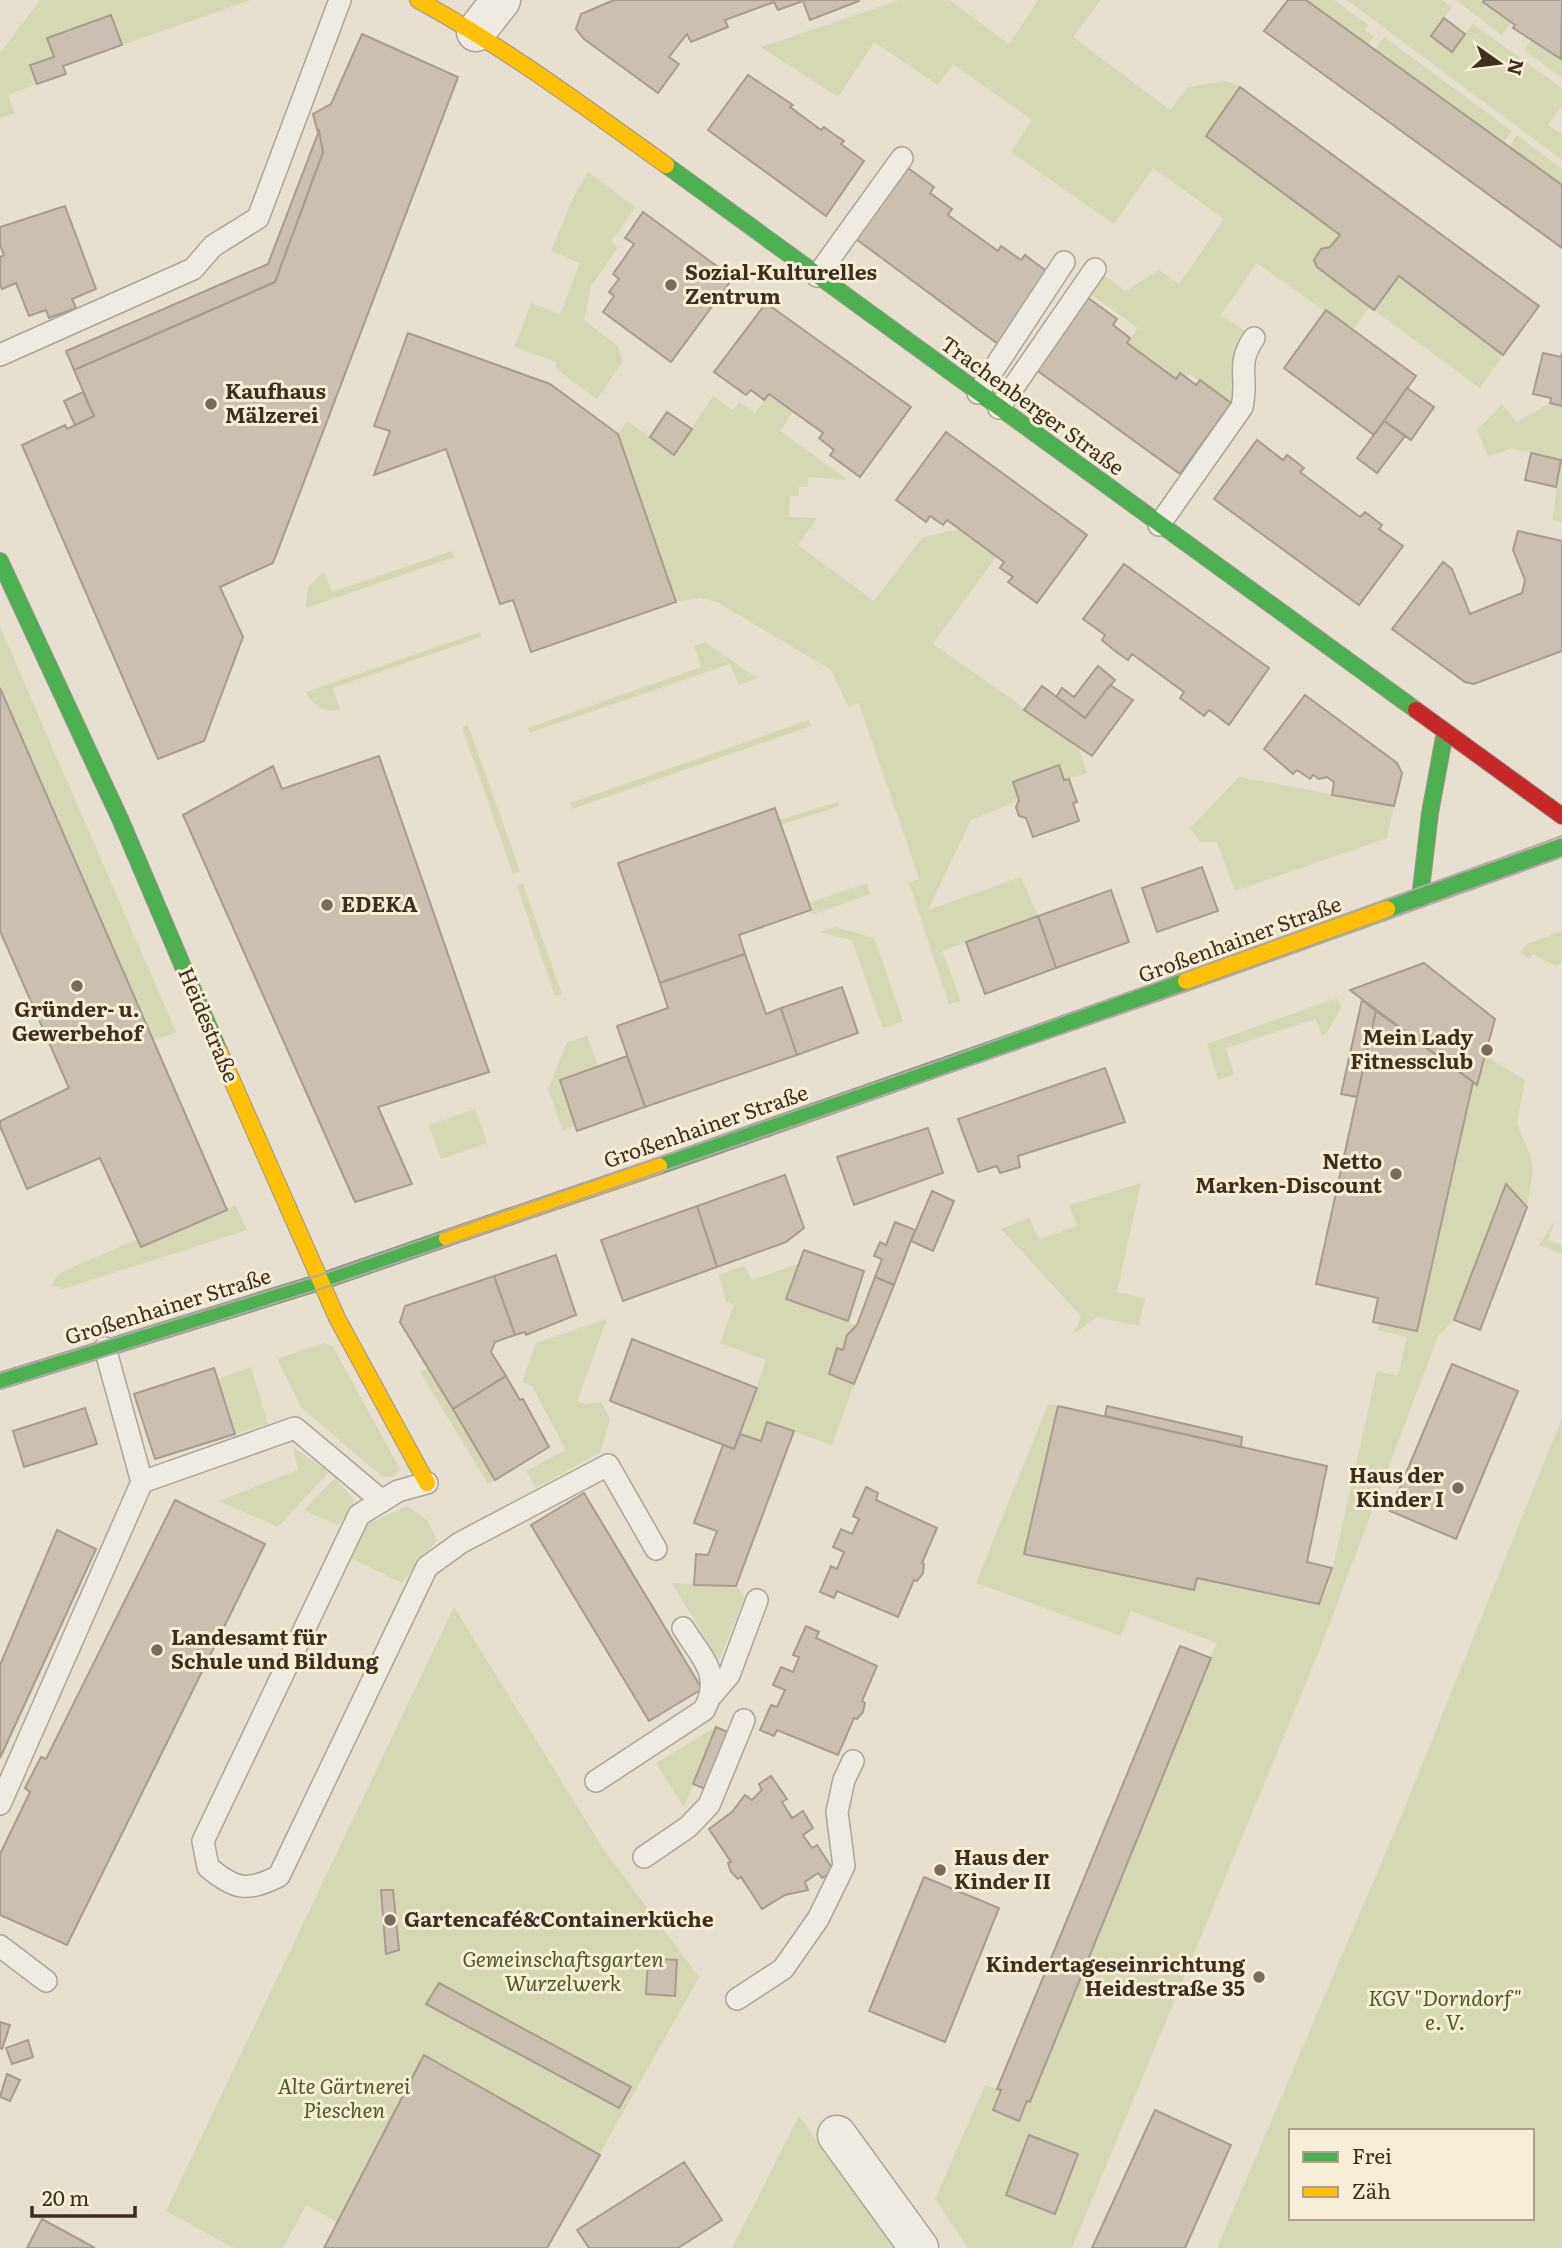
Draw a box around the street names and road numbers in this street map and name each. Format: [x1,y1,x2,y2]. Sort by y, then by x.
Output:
street label: Trachenberger Straße [935,327,1132,481]
street label: Großenhainer Straße [1133,886,1345,989]
street label: Heidestraße [172,962,248,1086]
street label: Großenhainer Straße [599,1075,812,1174]
street label: Großenhainer Straße [60,1258,274,1351]

